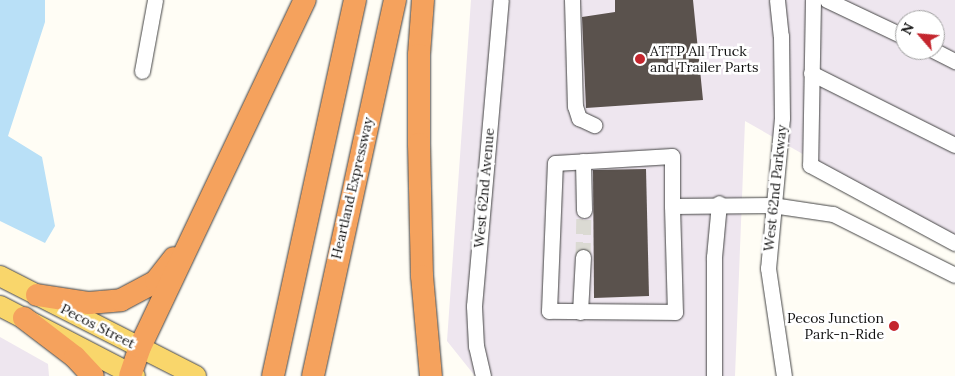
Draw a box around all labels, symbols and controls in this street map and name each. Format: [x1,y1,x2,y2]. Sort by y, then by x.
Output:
north arrow [895,10,945,60]
text: N [897,20,918,38]
place label: ATTP All Truck and Trailer Parts [650,43,758,75]
marker: ATTP All Truck and Trailer Parts [634,53,646,65]
street label: Heartland Expressway [327,115,377,261]
street label: West 62nd Parkway [760,124,790,252]
street label: West 62nd Avenue [470,127,498,249]
street label: Pecos Street [58,300,138,352]
place label: Pecos Junction Park-n-Ride [787,310,884,342]
marker: Pecos Junction Park-n-Ride [888,320,900,332]

